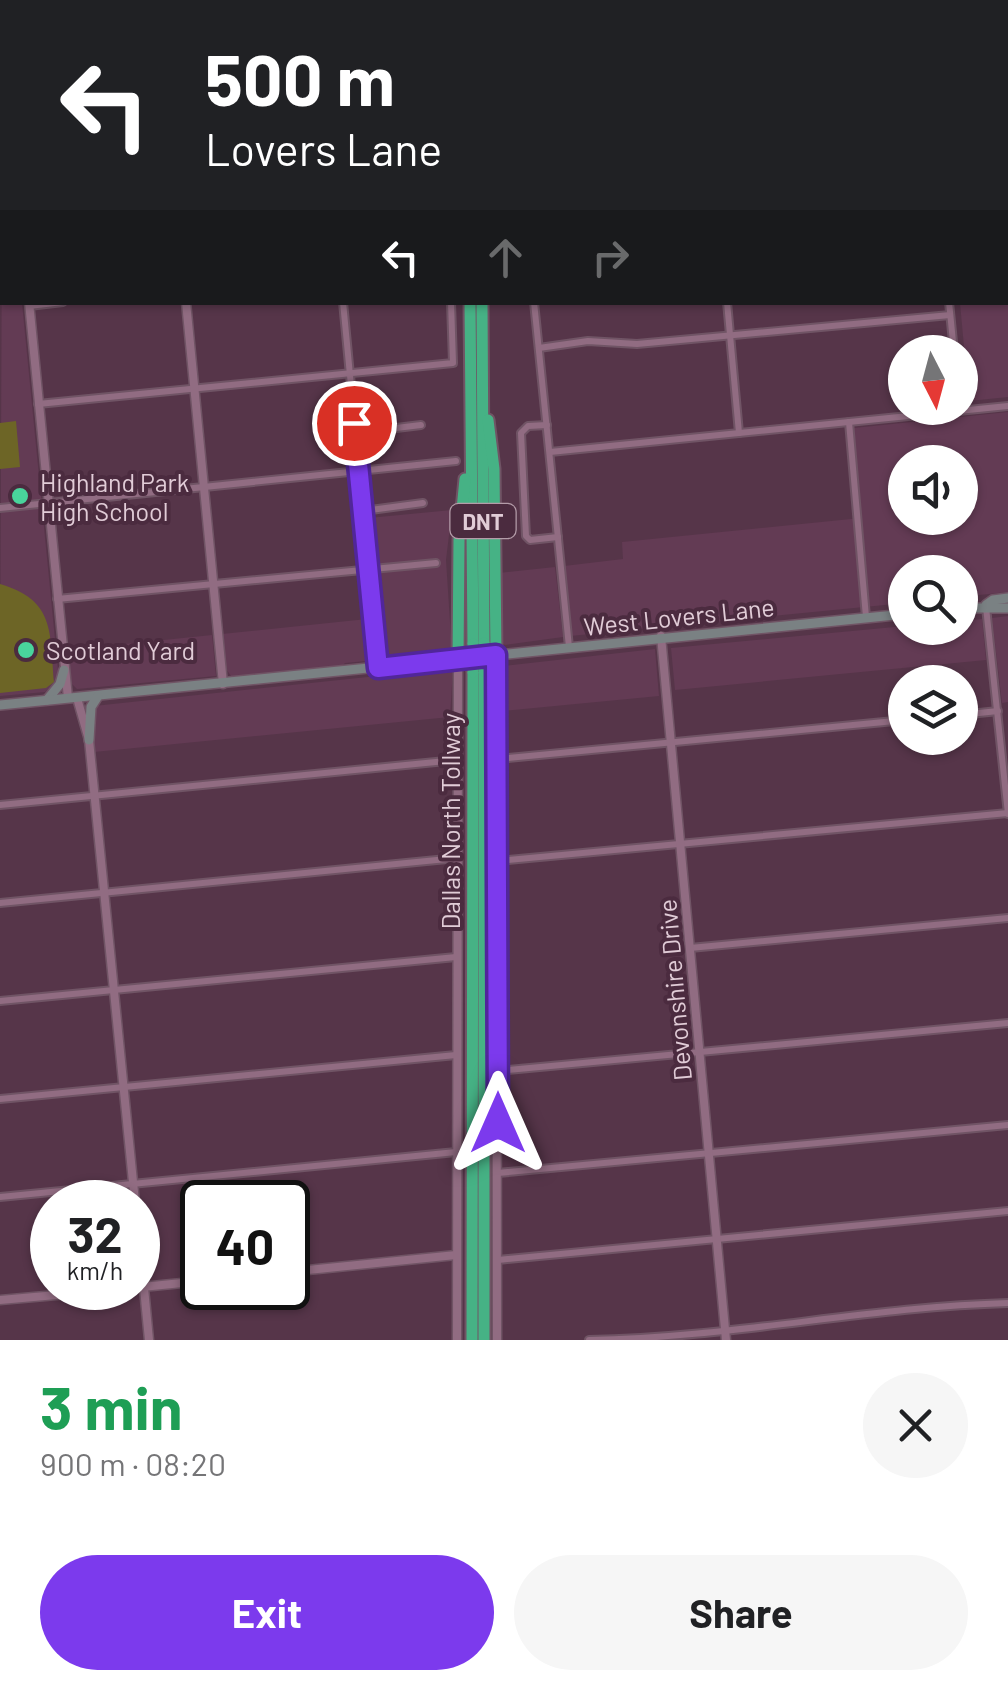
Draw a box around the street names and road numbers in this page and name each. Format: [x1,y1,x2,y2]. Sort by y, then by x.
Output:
road number: DNT [450,504,516,538]
street label: West Lovers Lane [582,591,776,641]
street label: Dallas North Tollway [435,713,465,929]
street label: Devonshire Drive [651,898,697,1082]

